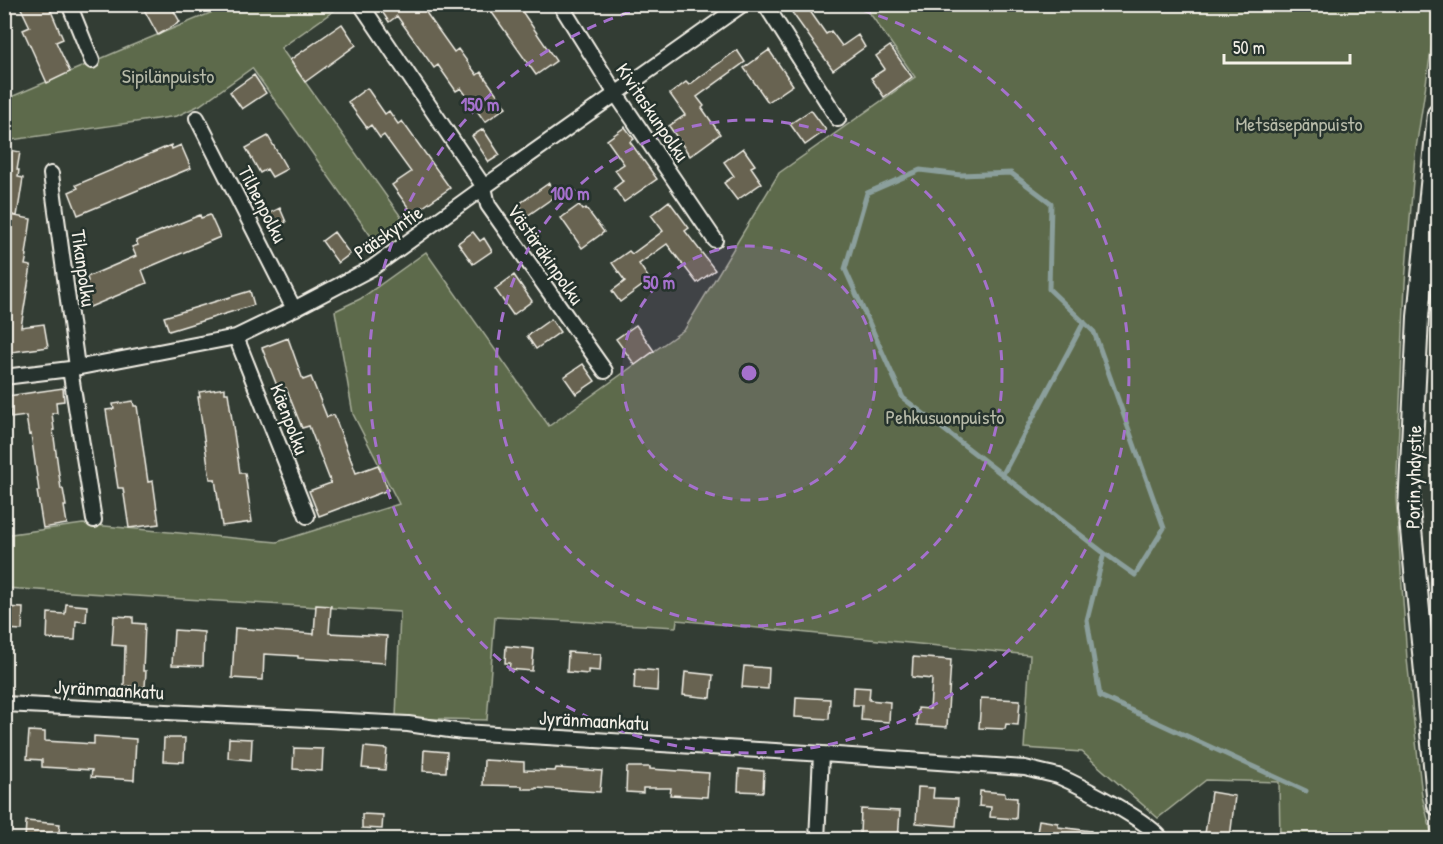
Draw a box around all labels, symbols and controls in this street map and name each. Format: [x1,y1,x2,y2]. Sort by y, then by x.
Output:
scale bar [1224,27,1350,65]
text: 50 m [1233,35,1265,60]
street label: Kivitaskunpolku [610,57,696,167]
park label: Sipilänpuisto [122,62,214,89]
text: 150 m [461,92,499,117]
park label: Metsäsepänpuisto [1235,110,1363,137]
street label: Tilhenpolku [232,161,294,247]
text: 100 m [550,181,590,206]
street label: Västäräkinpolku [501,198,591,310]
street label: Pääskyntie [348,199,428,265]
street label: Tikanpolku [65,228,103,308]
text: 50 m [643,270,675,295]
centre of rings [739,363,759,383]
street label: Käenpolku [264,380,316,458]
park label: Pehkusuonpuisto [886,403,1004,430]
street label: Porin yhdystie [1399,425,1427,529]
street label: Jyränmaankatu [53,673,165,705]
street label: Jyränmaankatu [538,704,650,736]

